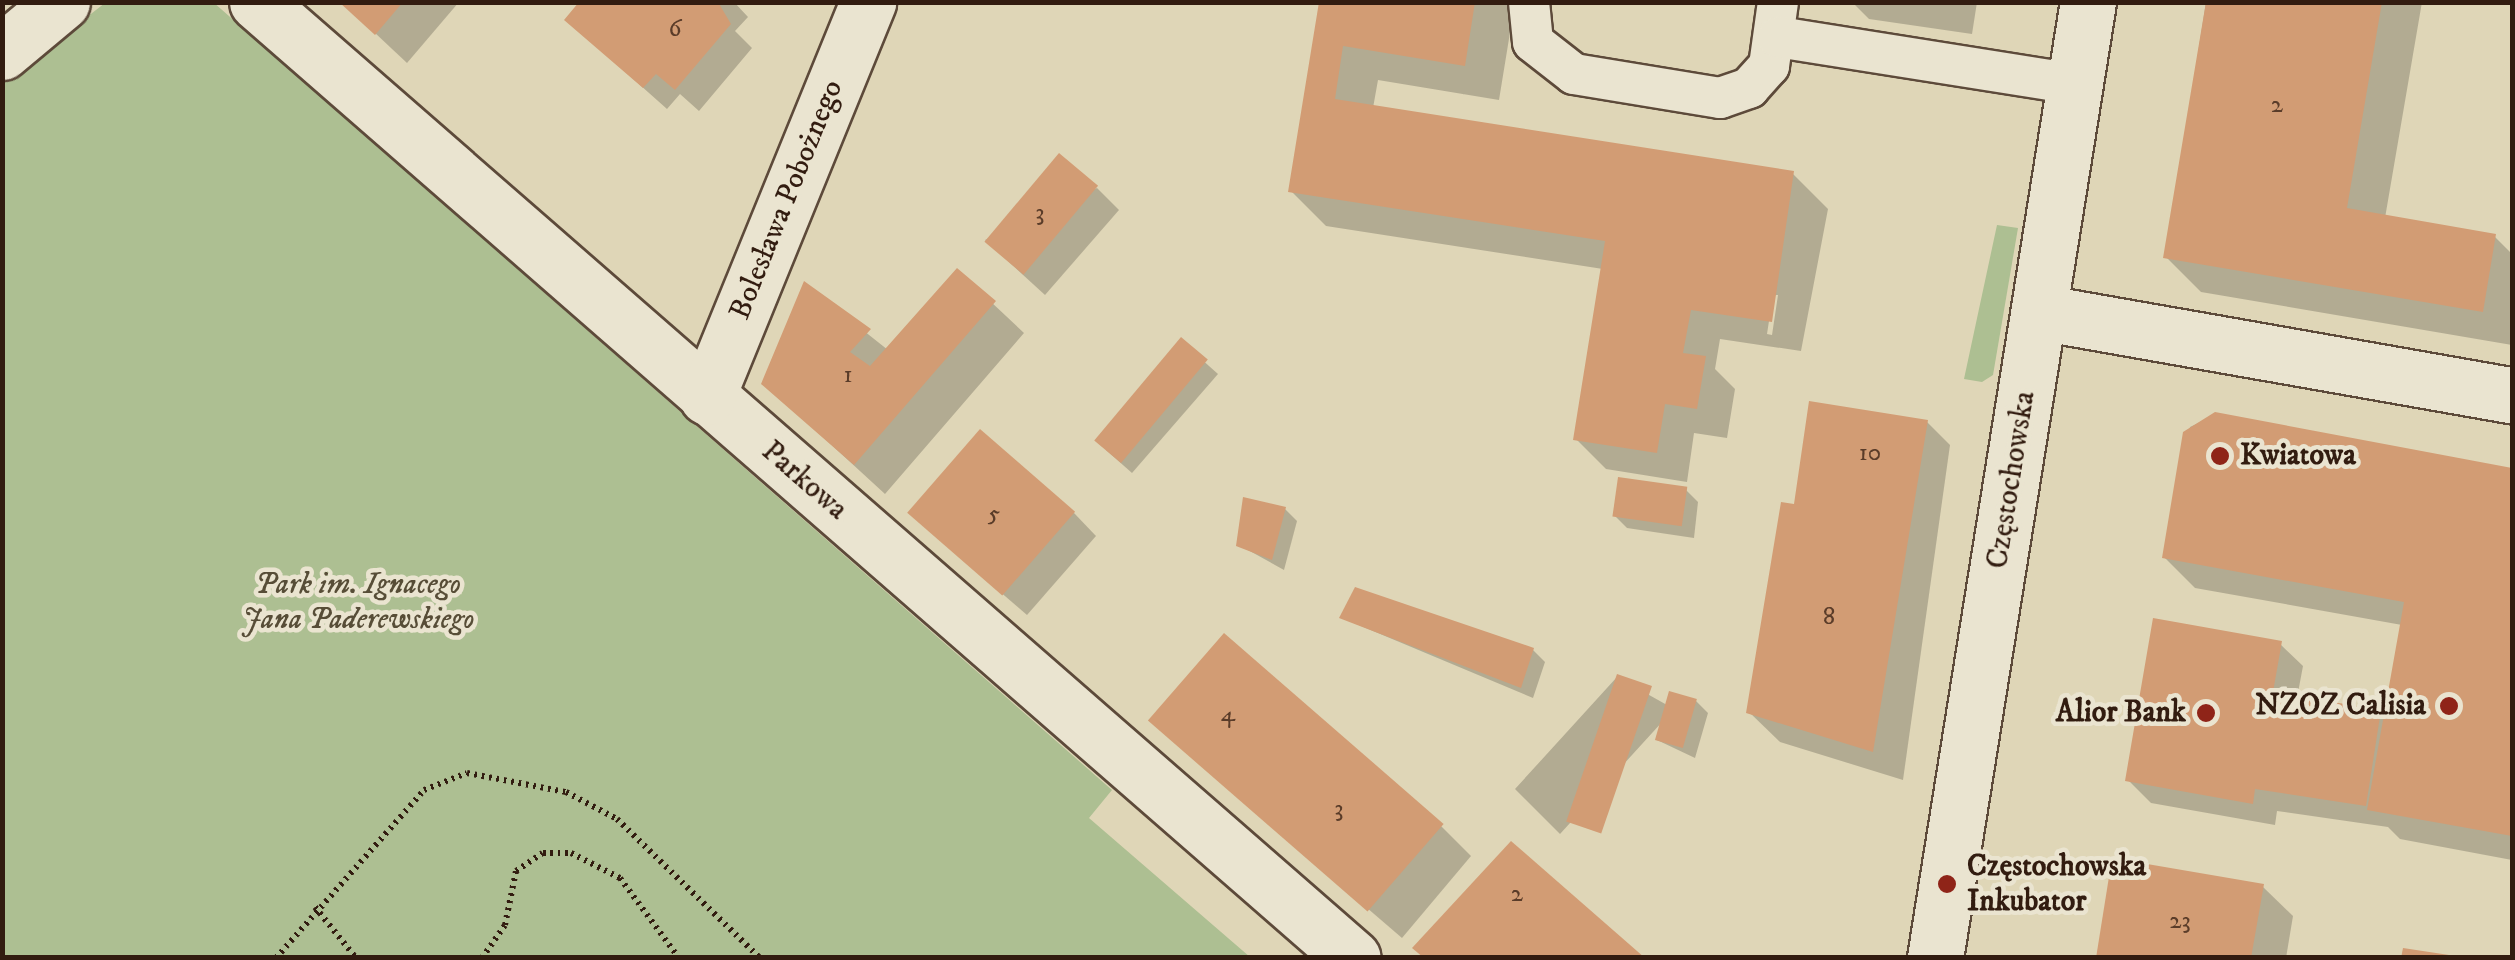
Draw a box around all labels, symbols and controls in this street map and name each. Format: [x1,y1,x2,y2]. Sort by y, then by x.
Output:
house number: 6 [668,14,682,44]
street label: Bolesława Pobożnego [723,75,851,325]
house number: 2 [2271,90,2283,120]
house number: 3 [1035,198,1045,228]
house number: 1 [843,360,853,390]
street label: Częstochowska [1980,389,2044,571]
street label: Parkowa [754,434,854,528]
house number: 10 [1859,438,1881,468]
place label: Kwiatowa [2240,438,2356,474]
marker: Kwiatowa [2209,445,2231,467]
house number: 5 [988,499,1000,529]
park label: Park im. Ignacego Jana Paderewskiego [242,567,474,638]
house number: 8 [1823,602,1835,632]
place label: NZOZ Calisia [2255,688,2426,724]
marker: NZOZ Calisia [2436,693,2462,719]
place label: Alior Bank [2056,695,2186,731]
house number: 4 [1221,699,1235,729]
marker: Alior Bank [2195,702,2217,724]
house number: 3 [1334,794,1344,824]
place label: Częstochowska Inkubator [1967,849,2146,920]
marker: Częstochowska Inkubator [1936,873,1958,895]
house number: 2 [1511,879,1523,909]
house number: 23 [2169,906,2191,936]

